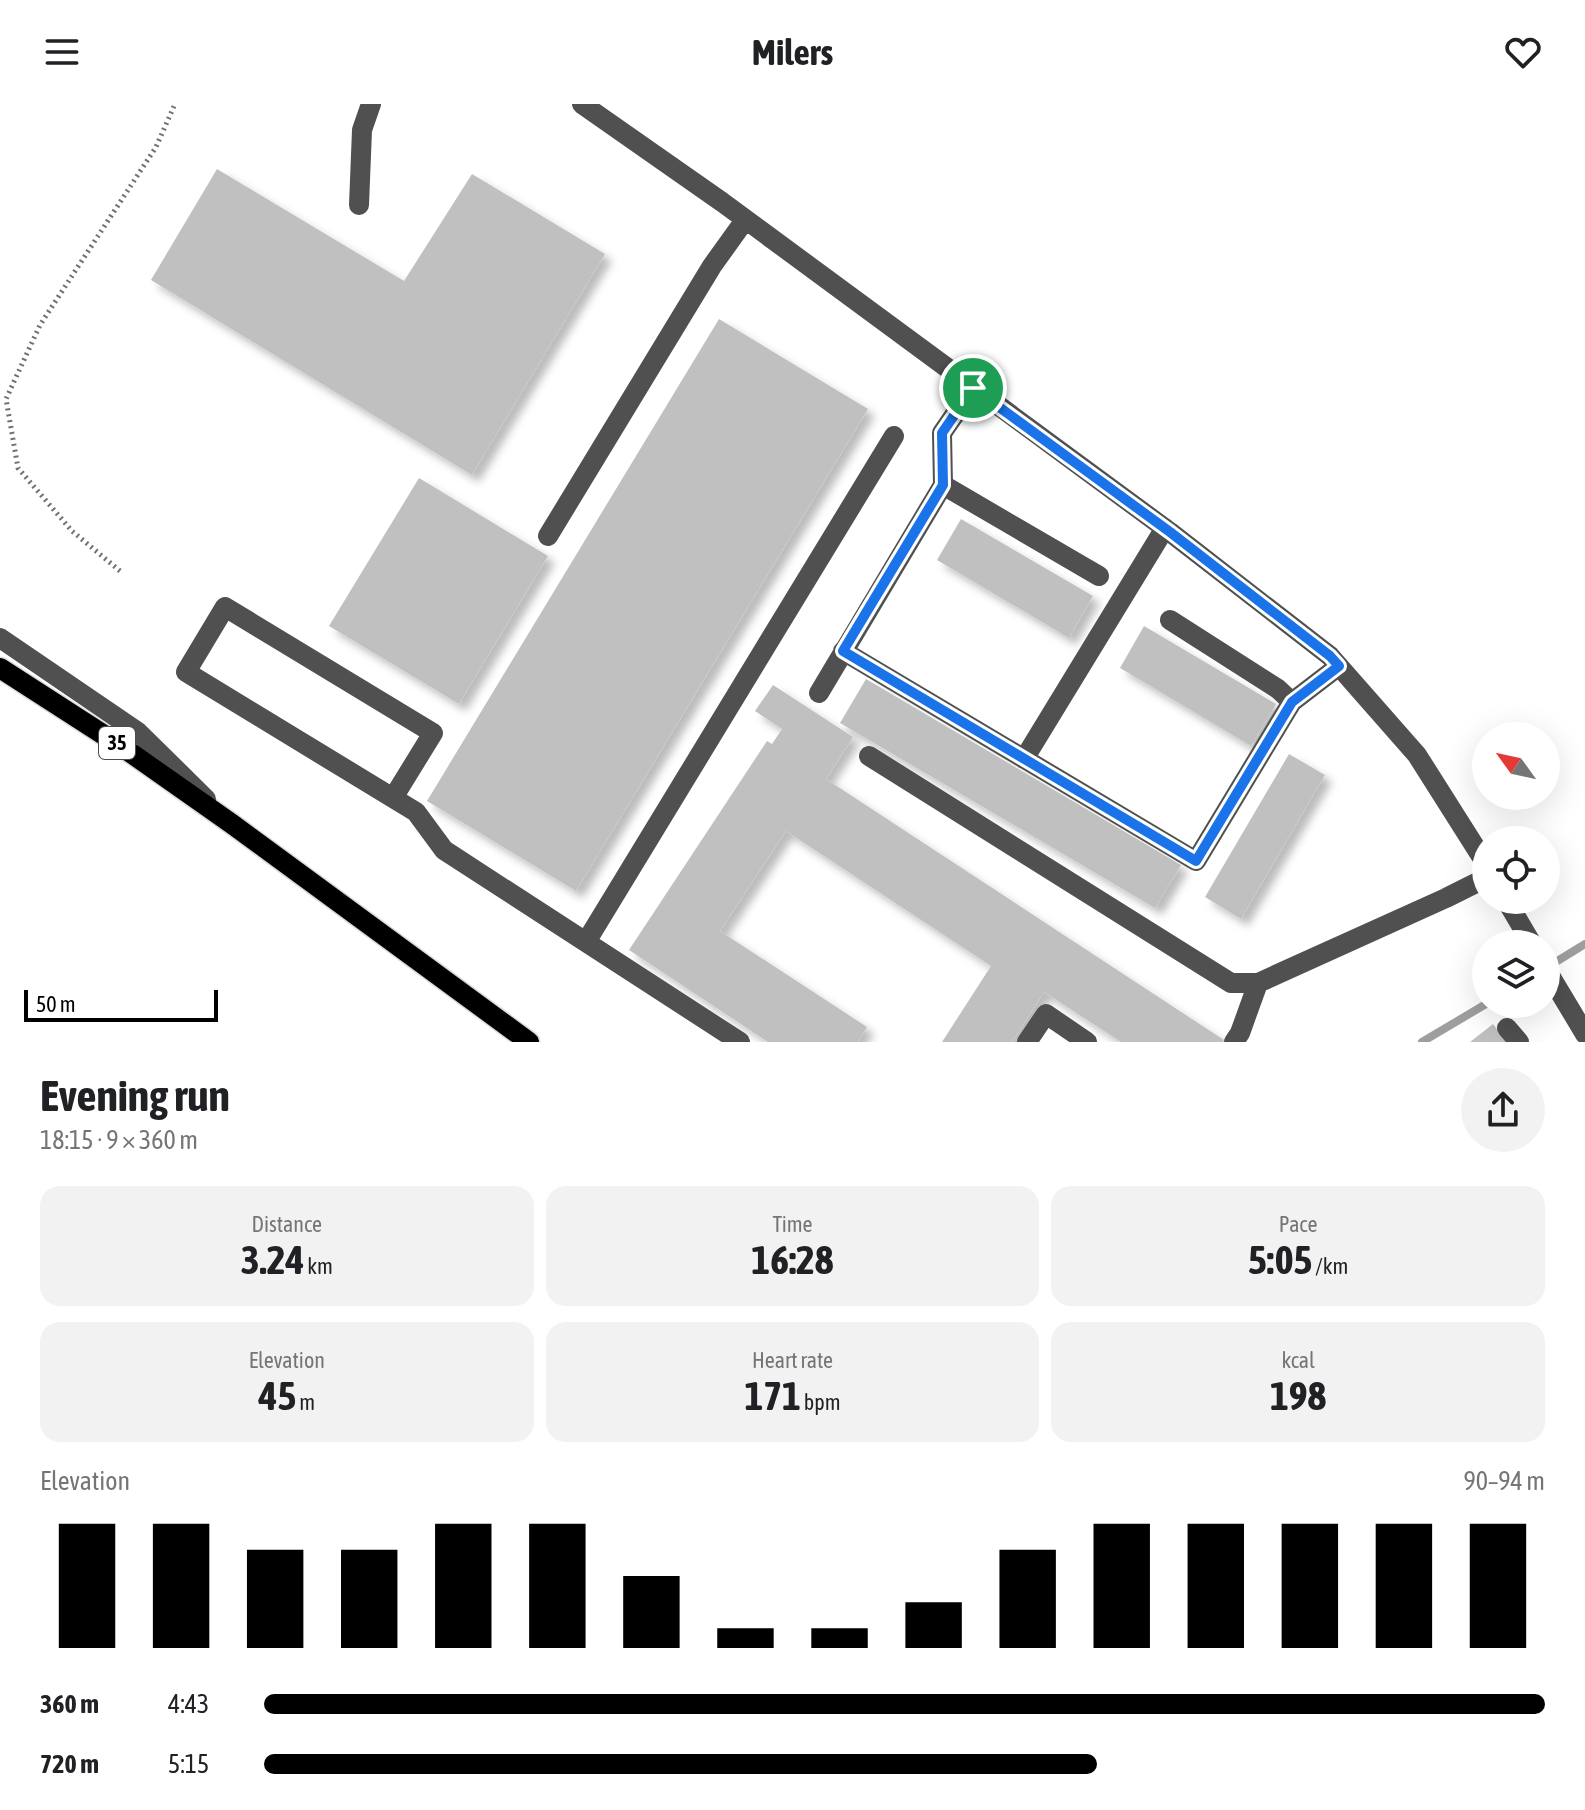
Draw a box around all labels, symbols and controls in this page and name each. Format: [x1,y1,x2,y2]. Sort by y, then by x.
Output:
icon: menu [40,30,84,74]
icon: heart [1501,30,1545,74]
text: Milers [752,31,833,73]
pin [939,354,1007,422]
icon: arrive [951,366,995,410]
north arrow [1472,722,1560,810]
map controls [1472,722,1560,1018]
road number: 35 [99,727,135,759]
button: locate [1472,826,1560,914]
button: layers [1472,930,1560,1018]
scale bar [24,986,218,1022]
text: 50 m [36,991,76,1017]
button: share [1461,1068,1545,1152]
text: Evening run [40,1070,230,1120]
text: 18:15 · 9 × 360 m [40,1125,198,1155]
text: Distance [252,1211,322,1237]
text: Time [772,1211,813,1237]
text: Pace [1279,1211,1318,1237]
text: 3.24 [241,1237,304,1282]
text: 16:28 [751,1237,834,1282]
text: 5:05 [1248,1237,1312,1282]
text: km [304,1253,333,1279]
text: /km [1312,1253,1348,1279]
text: Elevation [249,1347,325,1373]
text: Heart rate [752,1347,833,1373]
text: kcal [1281,1347,1315,1373]
text: 45 [259,1373,296,1418]
text: 171 [744,1373,801,1418]
text: 198 [1270,1373,1326,1418]
text: m [296,1389,315,1415]
text: bpm [801,1389,841,1415]
text: Elevation [40,1466,130,1496]
text: 90–94 m [1463,1466,1545,1496]
text: 360 m [40,1689,99,1719]
text: 4:43 [168,1689,209,1719]
text: 720 m [40,1749,99,1779]
text: 5:15 [168,1749,209,1779]

